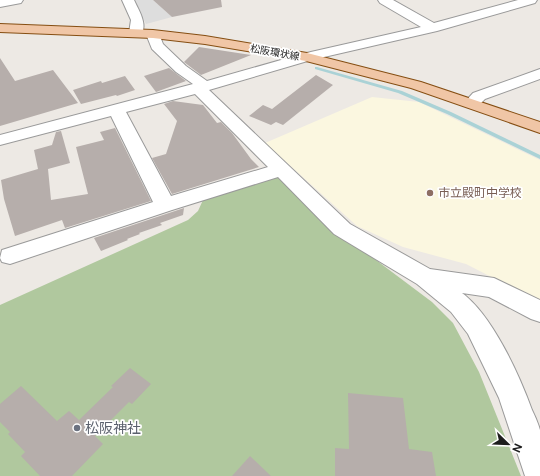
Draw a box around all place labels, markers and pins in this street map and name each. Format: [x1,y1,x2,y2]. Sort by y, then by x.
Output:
place label: 市立殿町中学校 [438,186,522,200]
marker: 市立殿町中学校 [425,188,435,198]
place label: 松阪神社 [85,420,141,436]
marker: 松阪神社 [72,423,82,433]

